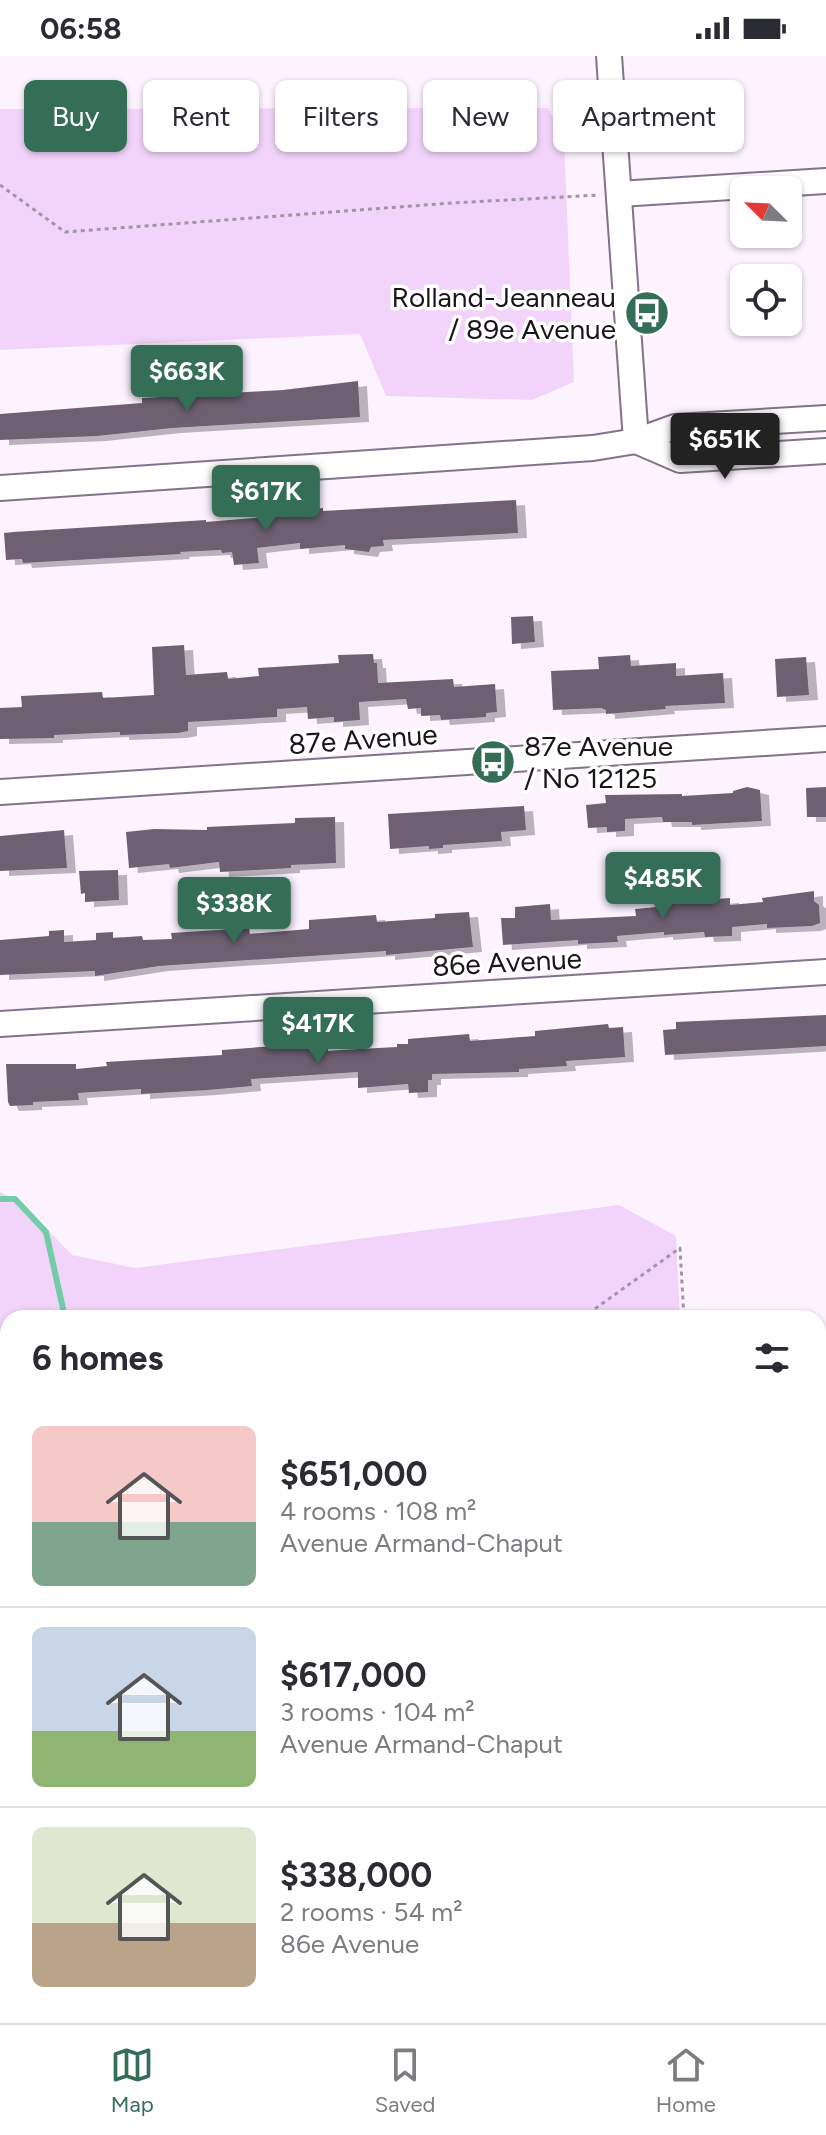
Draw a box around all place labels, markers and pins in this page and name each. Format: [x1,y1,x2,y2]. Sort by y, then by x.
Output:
place label: Rolland-Jeanneau / 89e Avenue [391,280,616,346]
bus stop icon: Rolland-Jeanneau / 89e Avenue [623,289,671,337]
pin: $663K [131,345,243,413]
pin: $651K [669,413,781,481]
pin: $617K [210,465,322,533]
place label: 87e Avenue / No 12125 [524,729,673,795]
bus stop icon: 87e Avenue / No 12125 [469,738,517,786]
pin: $485K [607,852,719,920]
pin: $338K [178,877,290,945]
pin: $417K [262,997,374,1065]

